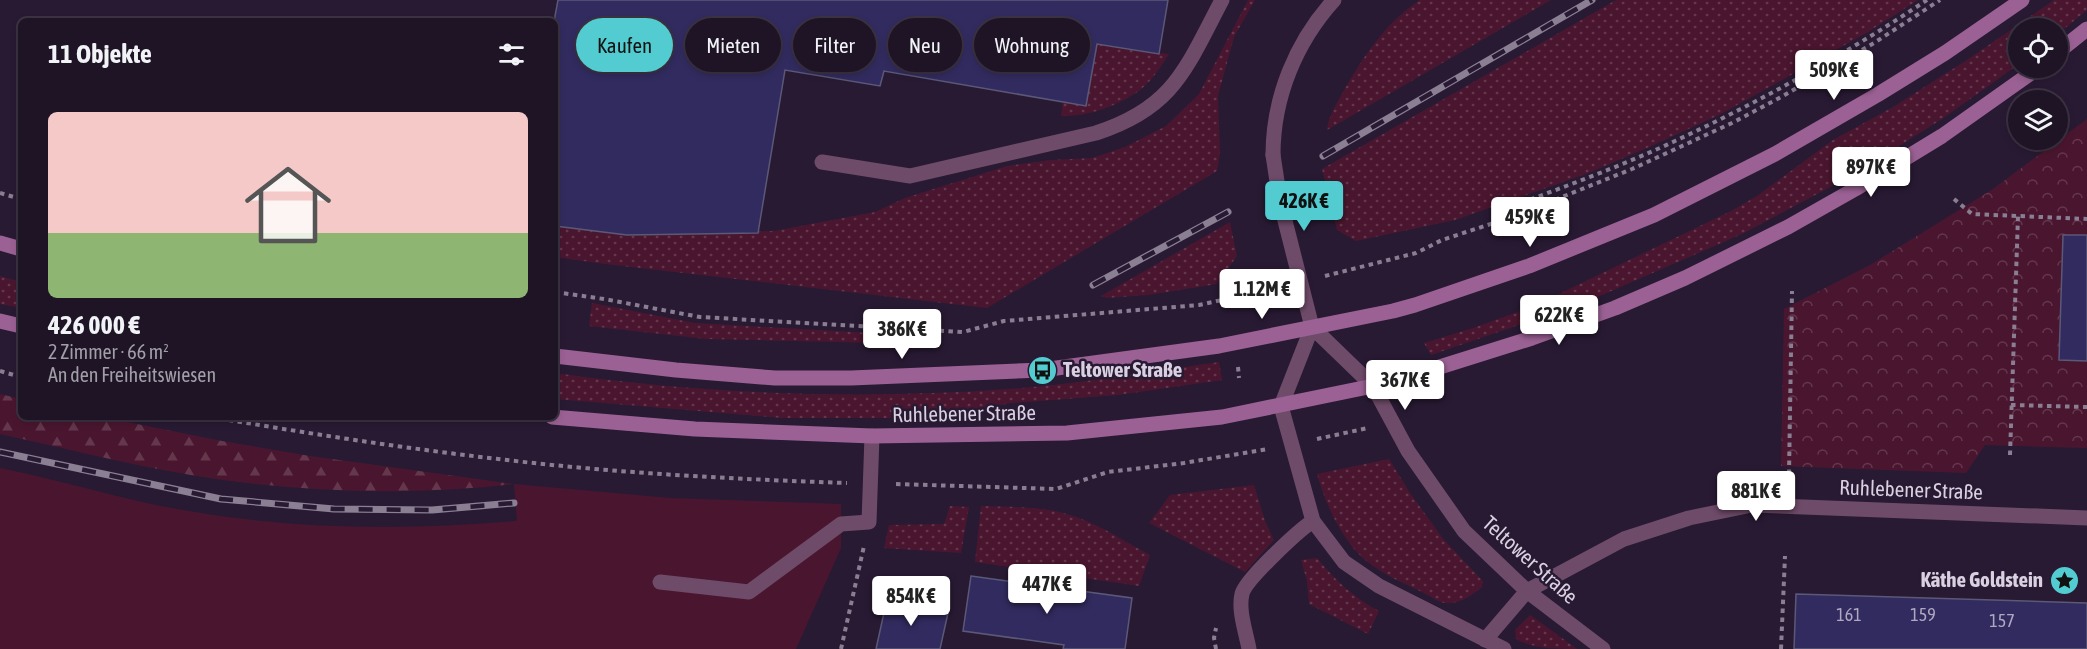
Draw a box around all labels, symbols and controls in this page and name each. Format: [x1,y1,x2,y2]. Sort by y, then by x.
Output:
chip: Kaufen [576,18,673,72]
chip: Mieten [685,18,781,72]
chip: Filter [793,18,876,72]
chip: Neu [888,18,962,72]
chip: Wohnung [974,18,1090,72]
map controls [2008,18,2068,150]
button: locate [2008,18,2068,78]
icon: filters [495,38,528,71]
text: 11 Objekte [48,39,152,69]
pin: 509K € [1785,50,1883,101]
text: 509K € [1809,58,1859,81]
button: layers [2008,90,2068,150]
pin: 897K € [1822,147,1920,198]
icon: home [234,151,342,259]
text: 897K € [1846,155,1896,178]
pin: 426K € [1255,181,1353,232]
text: 426K € [1279,189,1329,212]
pin: 459K € [1481,197,1579,248]
text: 459K € [1505,205,1555,228]
pin: 1.12M € [1207,269,1317,320]
text: 1.12M € [1234,277,1290,300]
pin: 622K € [1510,295,1608,346]
text: 622K € [1534,303,1584,326]
pin: 386K € [853,309,951,360]
text: 426 000 € [48,310,140,340]
text: 386K € [877,317,927,340]
text: 2 Zimmer · 66 m² [48,340,169,363]
bus stop icon: Teltower Straße [1026,354,1058,386]
place label: Teltower Straße [1063,357,1182,381]
pin: 367K € [1356,360,1454,411]
text: An den Freiheitswiesen [48,363,216,386]
text: 367K € [1380,368,1430,391]
street label: Ruhlebener Straße [892,400,1036,426]
pin: 881K € [1707,471,1805,522]
street label: Ruhlebener Straße [1839,474,1983,504]
text: 881K € [1731,479,1781,502]
street label: Teltower Straße [1478,510,1583,608]
pin: 447K € [998,564,1096,615]
place icon: Käthe Goldstein [2048,564,2080,596]
place label: Käthe Goldstein [1921,567,2043,591]
text: 447K € [1022,572,1072,595]
pin: 854K € [862,576,960,627]
text: 854K € [886,584,936,607]
house number: 161 [1836,604,1862,625]
house number: 159 [1910,604,1936,625]
house number: 157 [1989,610,2015,631]

